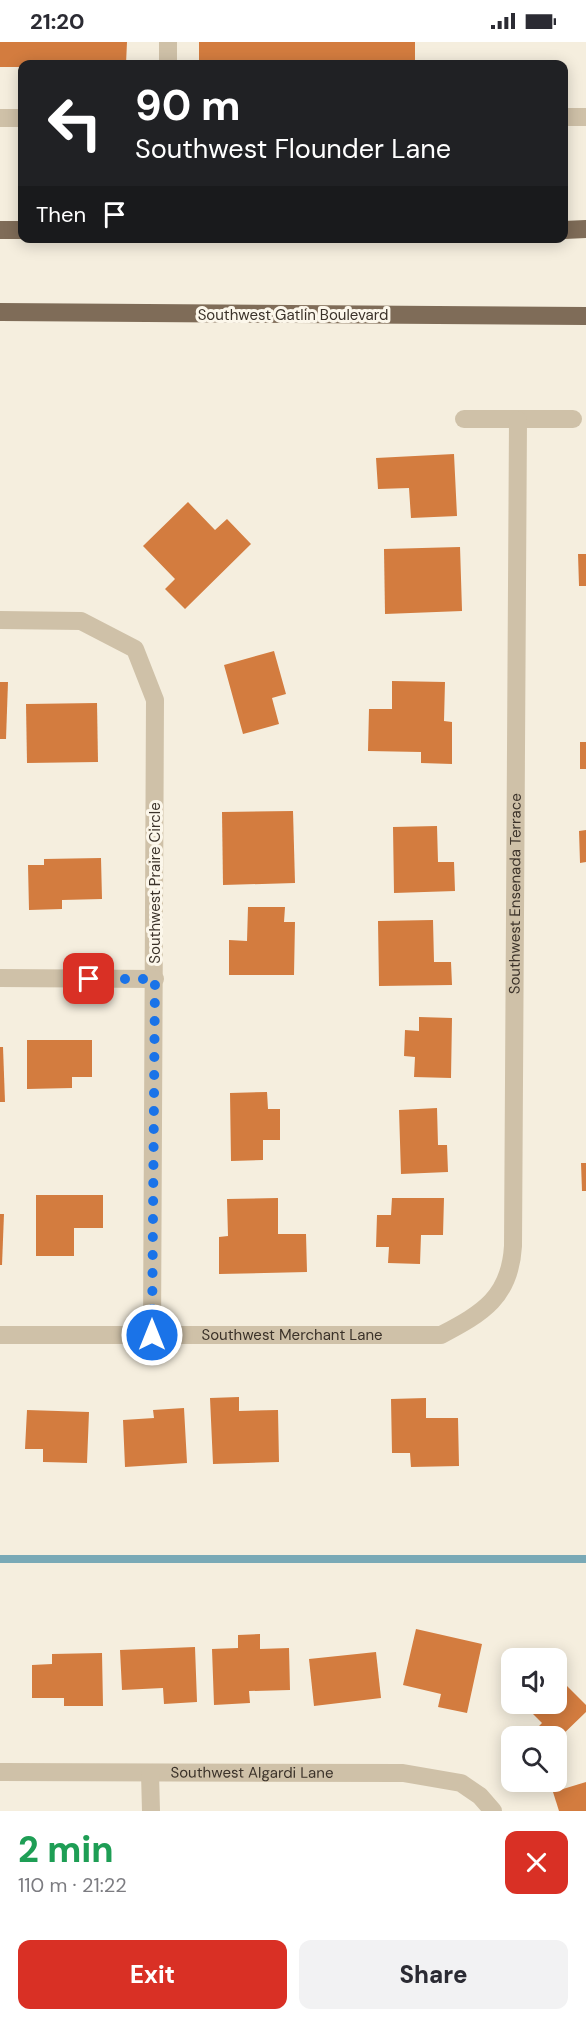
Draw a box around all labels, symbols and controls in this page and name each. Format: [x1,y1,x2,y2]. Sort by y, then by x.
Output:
text: 21:20 [30,7,84,36]
text: 90 m [135,78,241,133]
icon: left [36,84,114,162]
text: Southwest Flounder Lane [135,131,451,166]
icon: arrive [98,198,131,231]
text: Then [36,200,86,229]
street label: Southwest Gatlin Boulevard [198,305,388,325]
street label: Southwest Ensenada Terrace [505,793,526,994]
street label: Southwest Praire Circle [145,802,165,964]
pin [63,953,114,1004]
icon: arrive [72,962,105,995]
position arrow [120,1303,184,1367]
street label: Southwest Merchant Lane [201,1325,383,1345]
map controls [501,1648,567,1792]
button: sound [501,1648,567,1714]
button: search [501,1726,567,1792]
street label: Southwest Algardi Lane [171,1762,333,1783]
text: 2 min [18,1826,114,1873]
button: close [505,1831,568,1894]
text: 110 m · 21:22 [18,1872,127,1898]
button: Exit [18,1940,287,2009]
button: Share [299,1940,568,2009]

